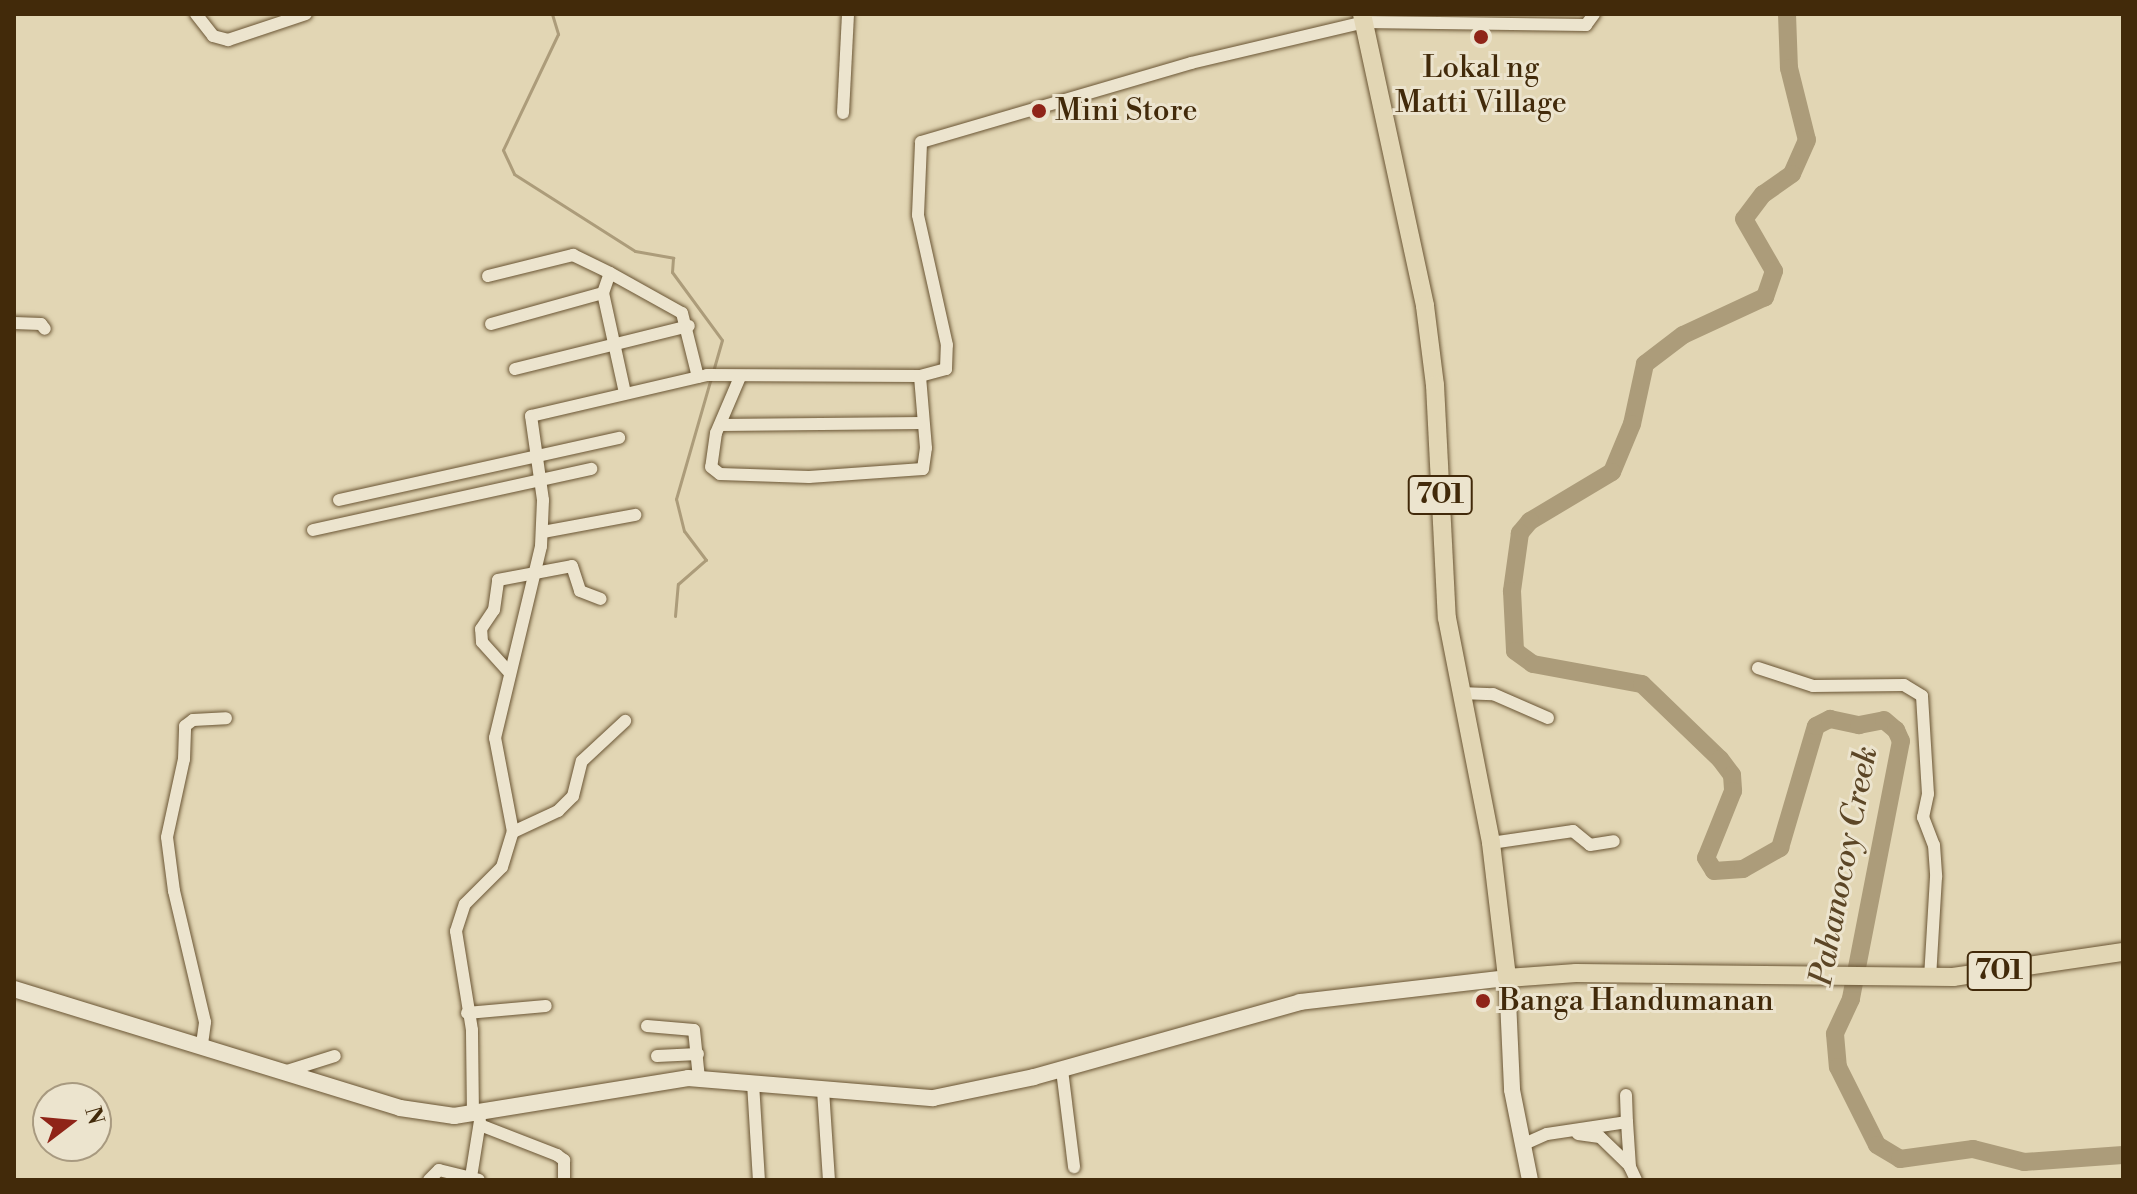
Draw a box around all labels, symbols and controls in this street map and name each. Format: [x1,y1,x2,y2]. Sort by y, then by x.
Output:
marker: Lokal ng Matti Village [1472,28,1490,46]
place label: Lokal ng Matti Village [1395,50,1567,120]
place label: Mini Store [1055,93,1198,129]
marker: Mini Store [1030,102,1048,120]
road number: 701 [1406,471,1474,519]
water label: Pahanocoy Creek [1802,743,1886,989]
road number: 701 [1965,947,2033,995]
place label: Banga Handumanan [1499,983,1774,1019]
marker: Banga Handumanan [1474,992,1492,1010]
north arrow [32,1082,112,1162]
text: N [78,1104,109,1128]

